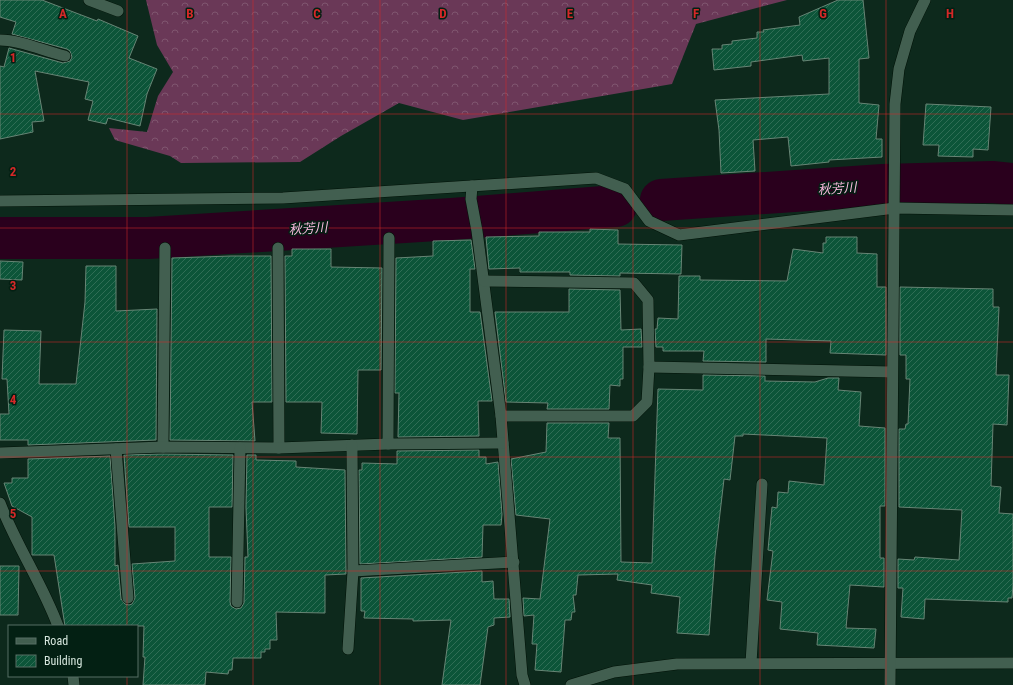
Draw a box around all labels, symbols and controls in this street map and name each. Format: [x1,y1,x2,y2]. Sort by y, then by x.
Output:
text: A [59,6,67,21]
text: B [186,6,194,21]
text: C [313,6,321,21]
text: D [439,6,447,21]
text: E [567,6,574,21]
text: F [693,6,699,21]
text: G [819,6,827,21]
text: H [946,6,954,21]
text: 1 [10,50,16,65]
text: 2 [10,164,17,179]
water label: 秋芳川 [817,180,859,197]
water label: 秋芳川 [288,220,330,237]
text: 3 [10,278,16,293]
text: 4 [10,392,17,407]
text: 5 [10,506,17,521]
legend [8,625,138,677]
text: Road [44,634,68,648]
text: Building [44,654,82,668]

